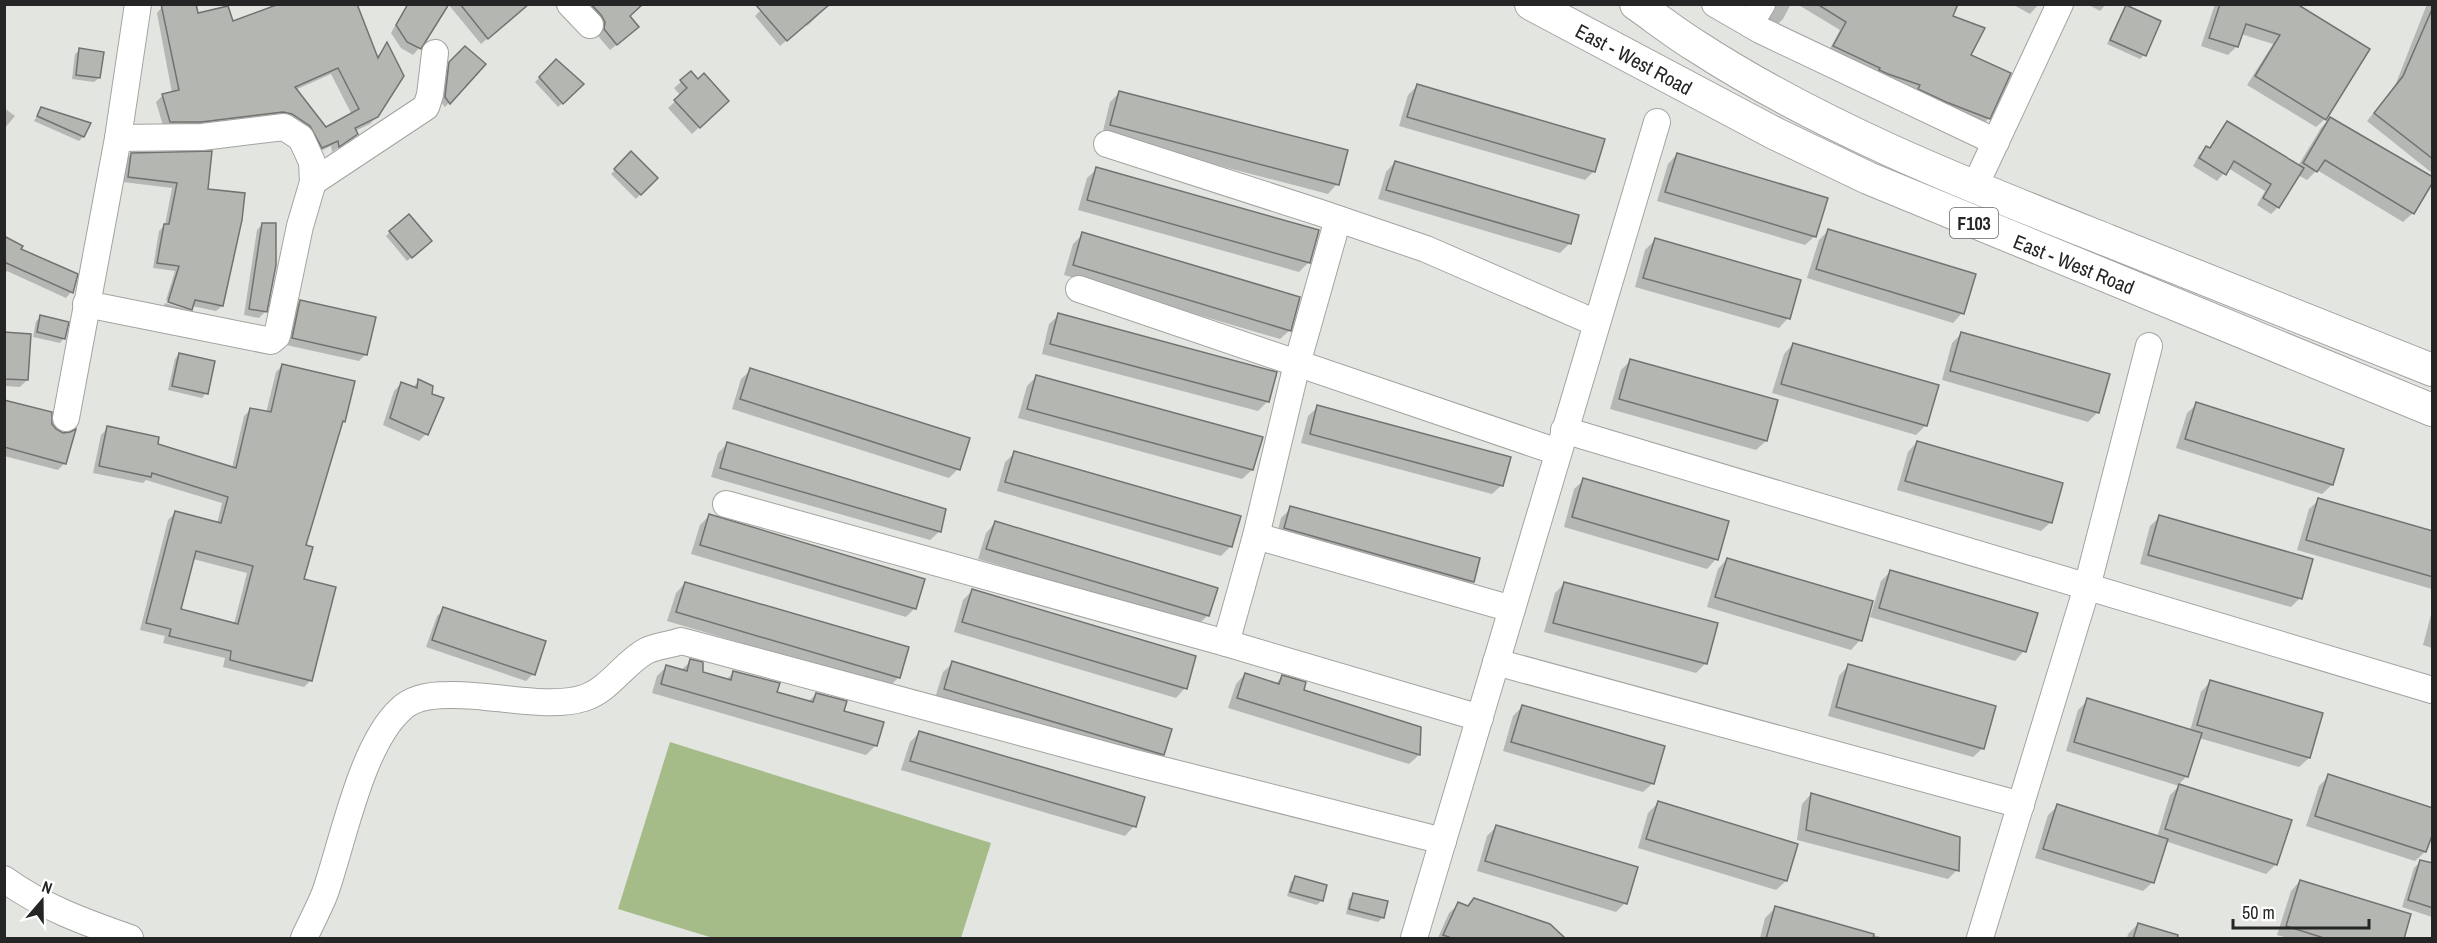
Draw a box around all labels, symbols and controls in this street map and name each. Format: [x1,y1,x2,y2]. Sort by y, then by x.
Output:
street label: East - West Road [1571,17,1697,101]
road number: F103 [1950,208,1998,238]
street label: East - West Road [2009,227,2139,301]
north arrow [12,871,72,931]
text: N [39,875,55,899]
scale bar [2233,892,2370,930]
text: 50 m [2242,900,2275,925]

